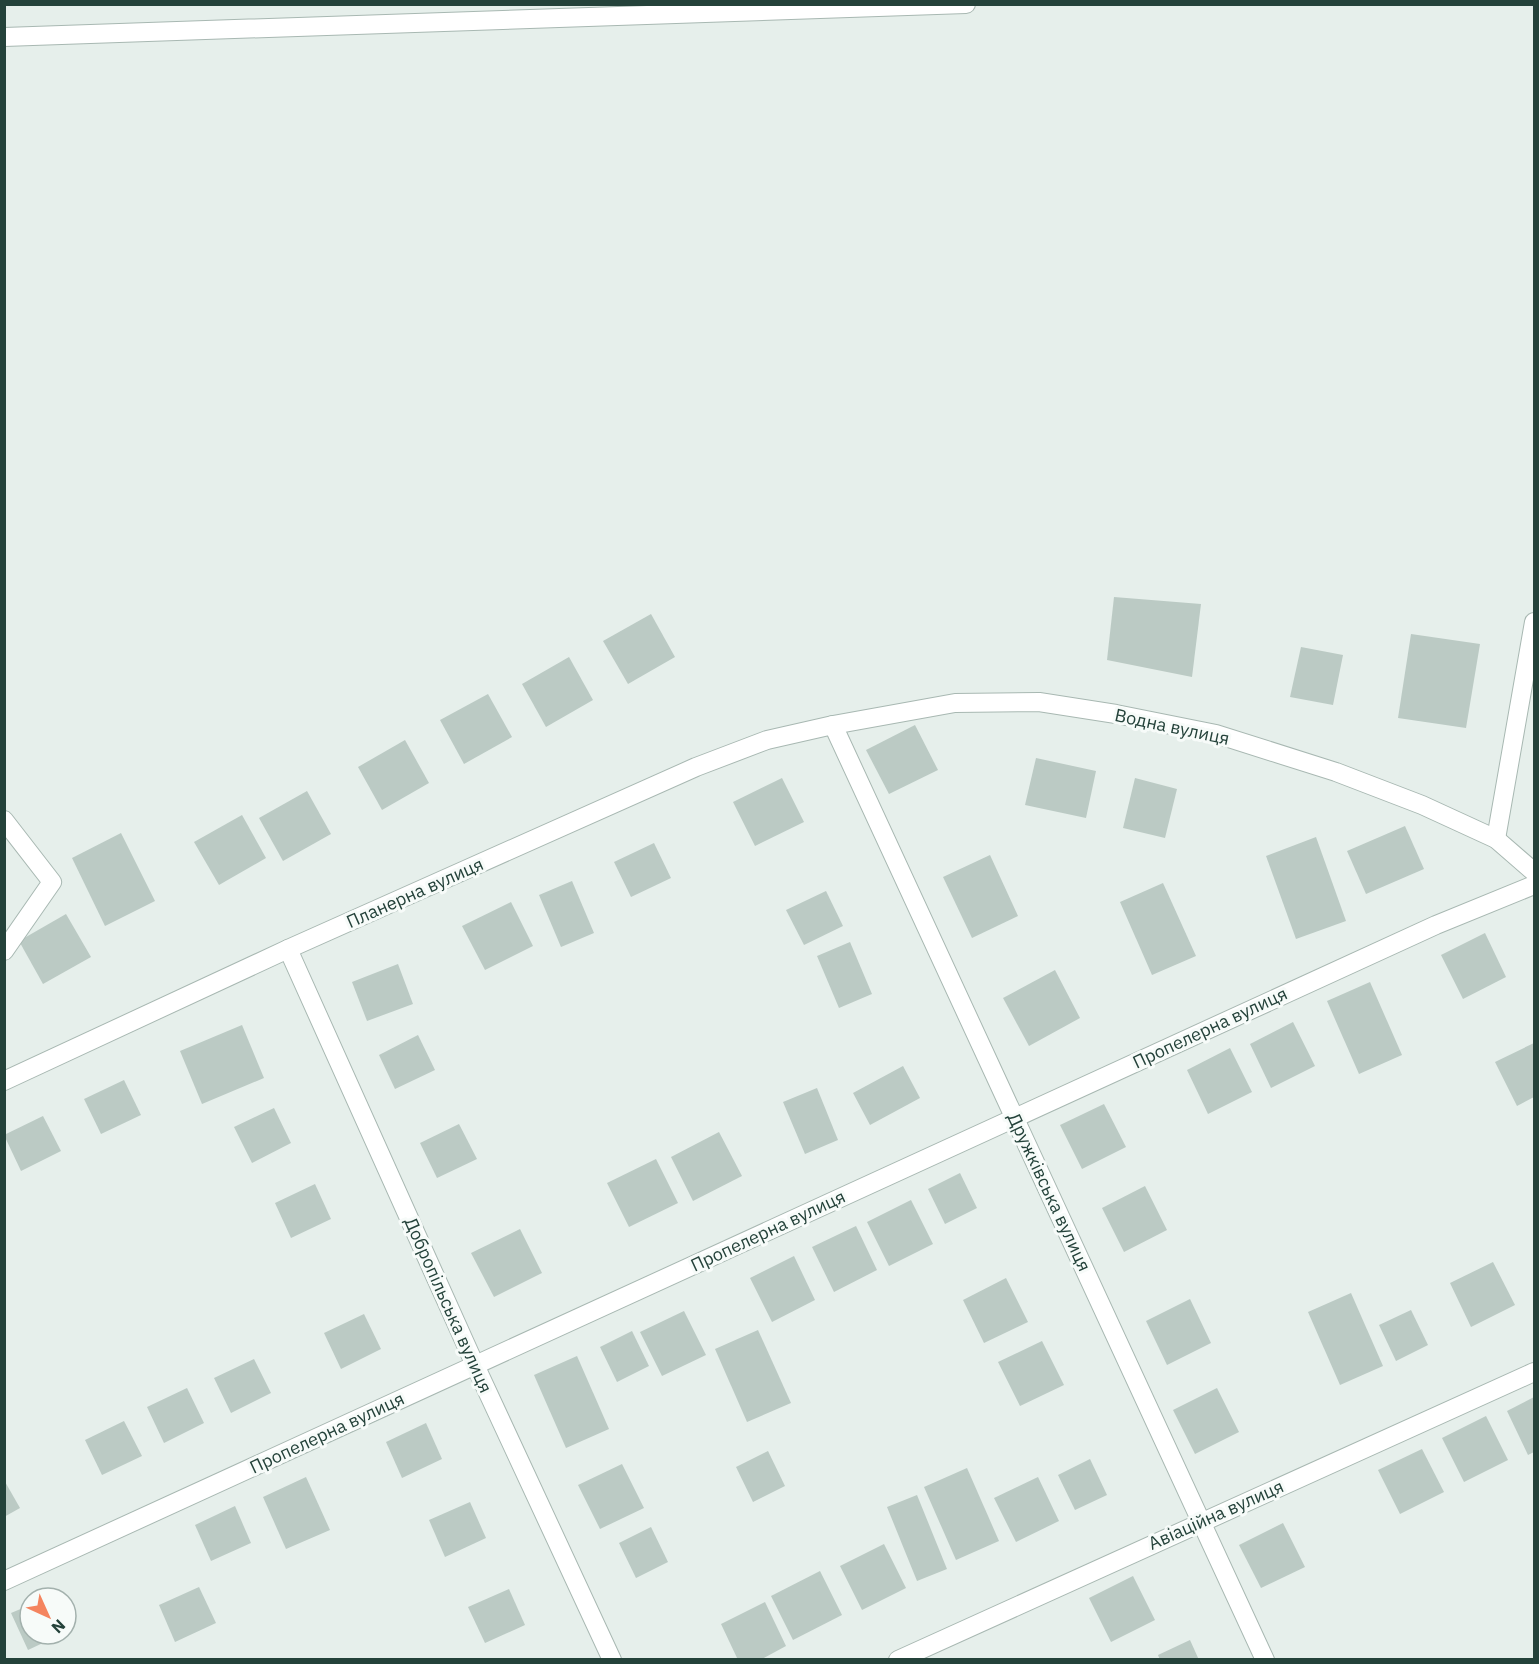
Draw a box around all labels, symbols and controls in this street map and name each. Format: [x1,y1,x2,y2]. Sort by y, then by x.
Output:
street label: Водна вулиця [1113,703,1232,750]
street label: Планерна вулиця [343,852,487,933]
street label: Пропелерна вулиця [1129,982,1291,1073]
street label: Дружківська вулиця [1003,1109,1096,1275]
street label: Пропелерна вулиця [687,1185,849,1276]
street label: Добропільська вулиця [399,1213,498,1396]
street label: Пропелерна вулиця [246,1387,408,1478]
street label: Авіаційна вулиця [1145,1474,1287,1555]
north arrow [18,1586,78,1646]
text: N [47,1615,70,1638]

